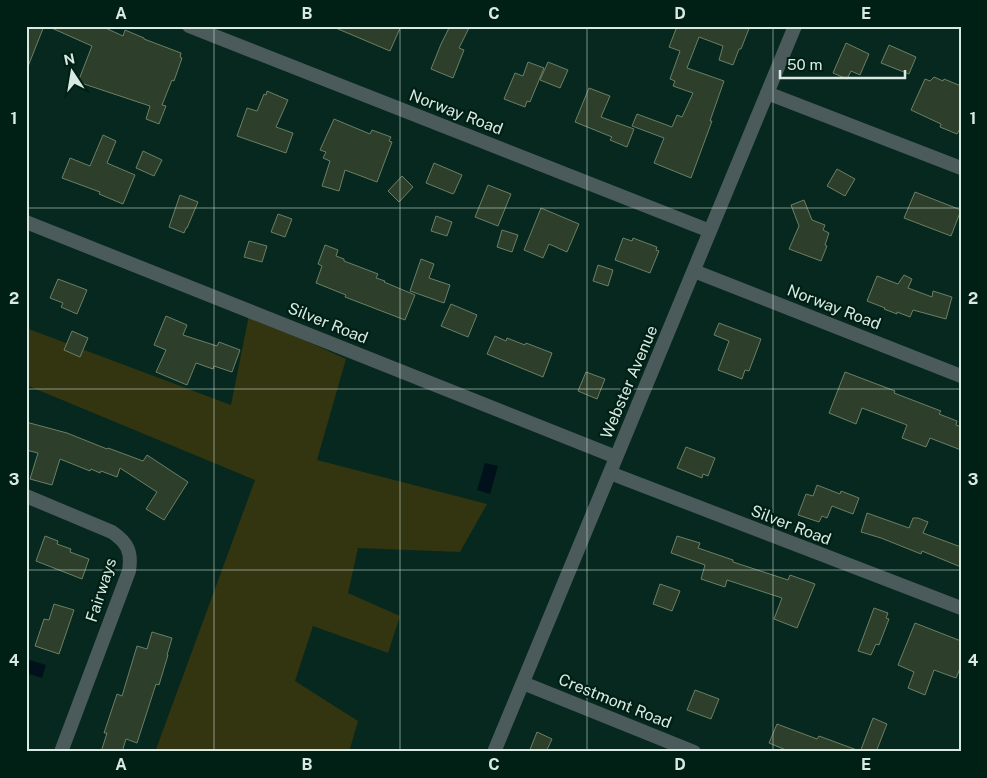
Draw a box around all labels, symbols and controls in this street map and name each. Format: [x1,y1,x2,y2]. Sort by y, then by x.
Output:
text: A [115,4,127,23]
text: B [302,4,313,23]
text: C [488,4,500,23]
text: D [674,4,686,23]
text: E [861,4,871,23]
north arrow [48,48,98,98]
scale bar [780,48,904,80]
text: N [62,50,76,68]
text: 50 m [787,56,822,73]
street label: Norway Road [407,85,505,139]
text: 1 [11,109,17,128]
text: 1 [970,109,976,128]
street label: Norway Road [785,280,883,334]
text: 2 [9,289,19,308]
text: 2 [968,289,978,308]
street label: Silver Road [285,298,371,348]
street label: Webster Avenue [597,323,661,441]
text: 3 [9,470,19,489]
text: 3 [968,470,978,489]
street label: Silver Road [748,501,834,549]
street label: Fairways [82,556,120,624]
text: 4 [9,651,20,670]
text: 4 [968,651,979,670]
street label: Crestmont Road [556,670,674,732]
text: A [115,755,127,774]
text: B [302,755,313,774]
text: C [488,755,500,774]
text: D [674,755,686,774]
text: E [861,755,871,774]

